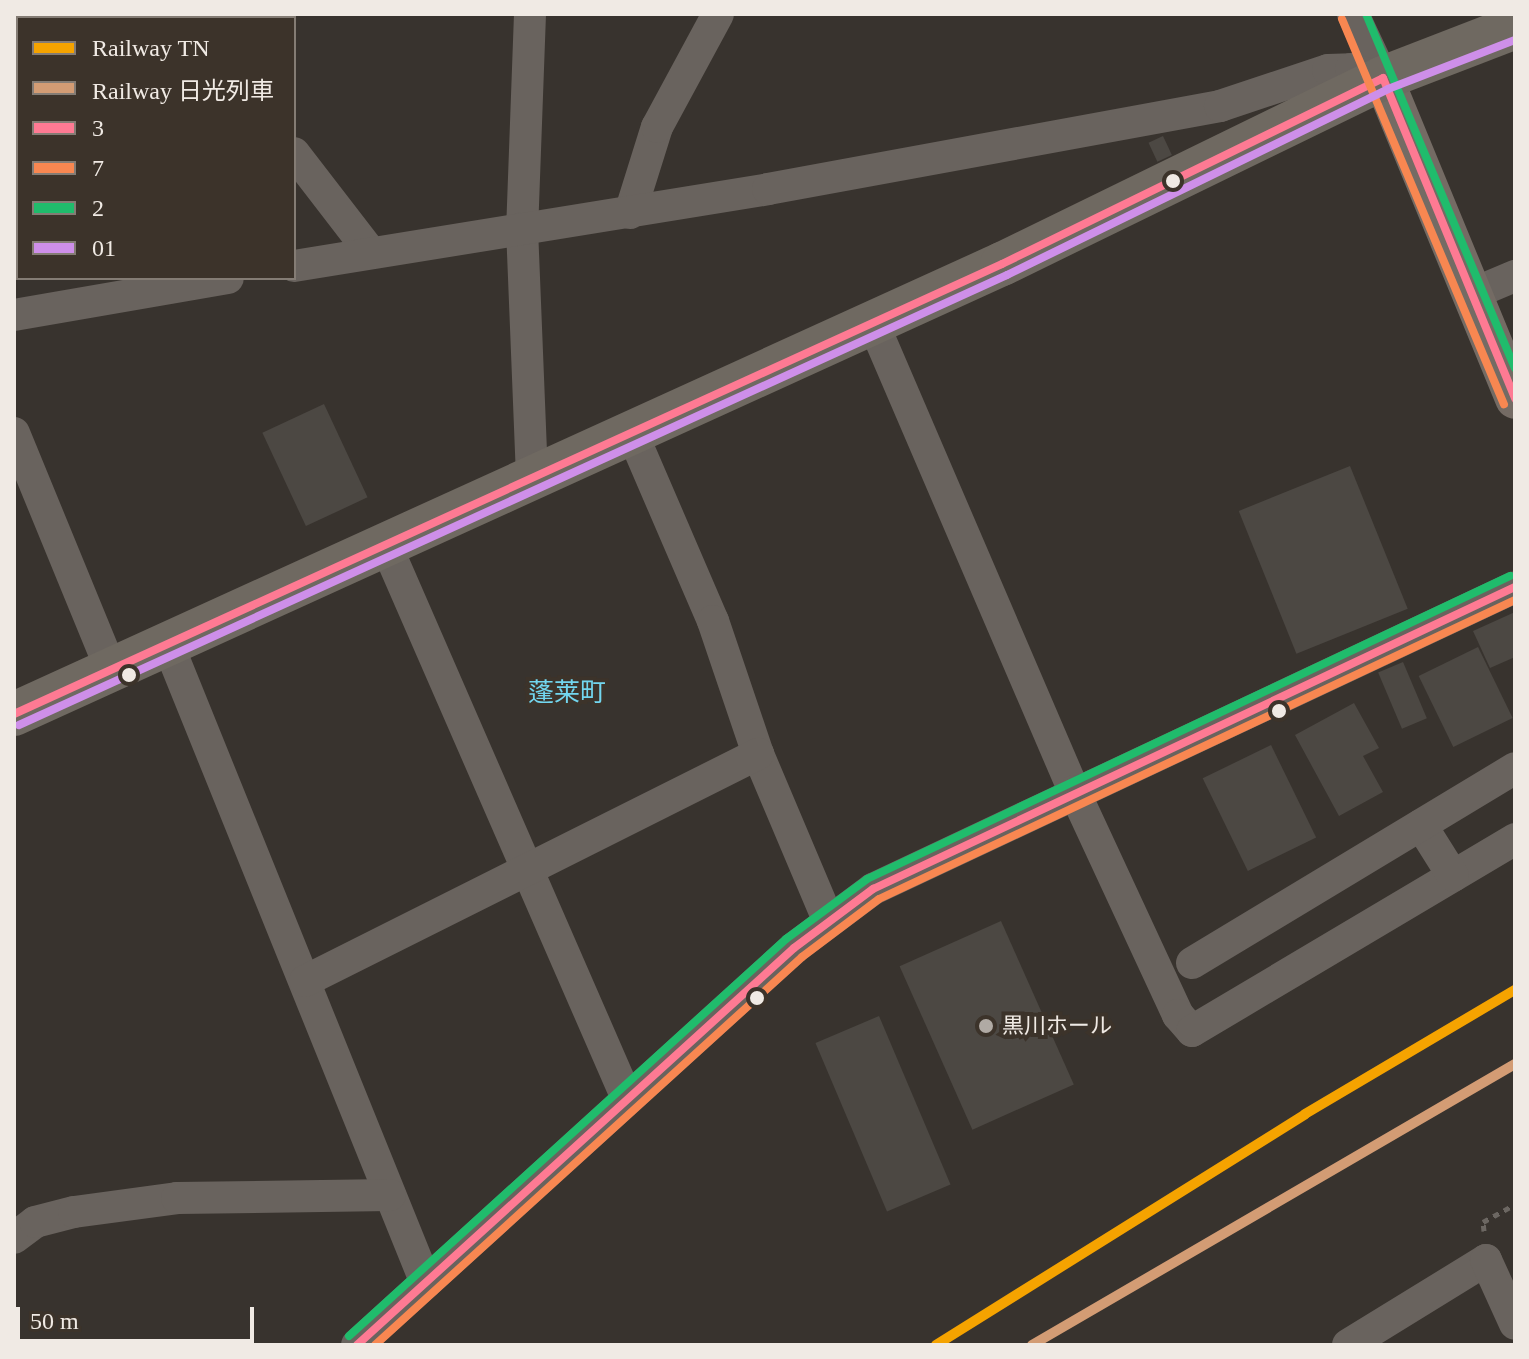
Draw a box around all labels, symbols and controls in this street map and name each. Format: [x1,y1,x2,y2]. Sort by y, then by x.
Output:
legend [16,16,296,280]
text: Railway TN [92,35,210,61]
text: Railway 日光列車 [92,78,274,104]
text: 3 [92,115,104,141]
text: 7 [92,155,104,181]
unlabelled marker [1165,173,1181,189]
text: 2 [92,195,104,221]
text: 01 [92,235,116,261]
unlabelled marker [121,667,137,683]
district label: 蓬莱町 [528,677,606,709]
unlabelled marker [1271,703,1287,719]
unlabelled marker [749,990,765,1006]
place label: 黒川ホール [1002,1013,1112,1039]
marker: 黒川ホール [977,1017,995,1035]
scale bar [20,1291,258,1341]
text: 50 m [30,1308,79,1334]

